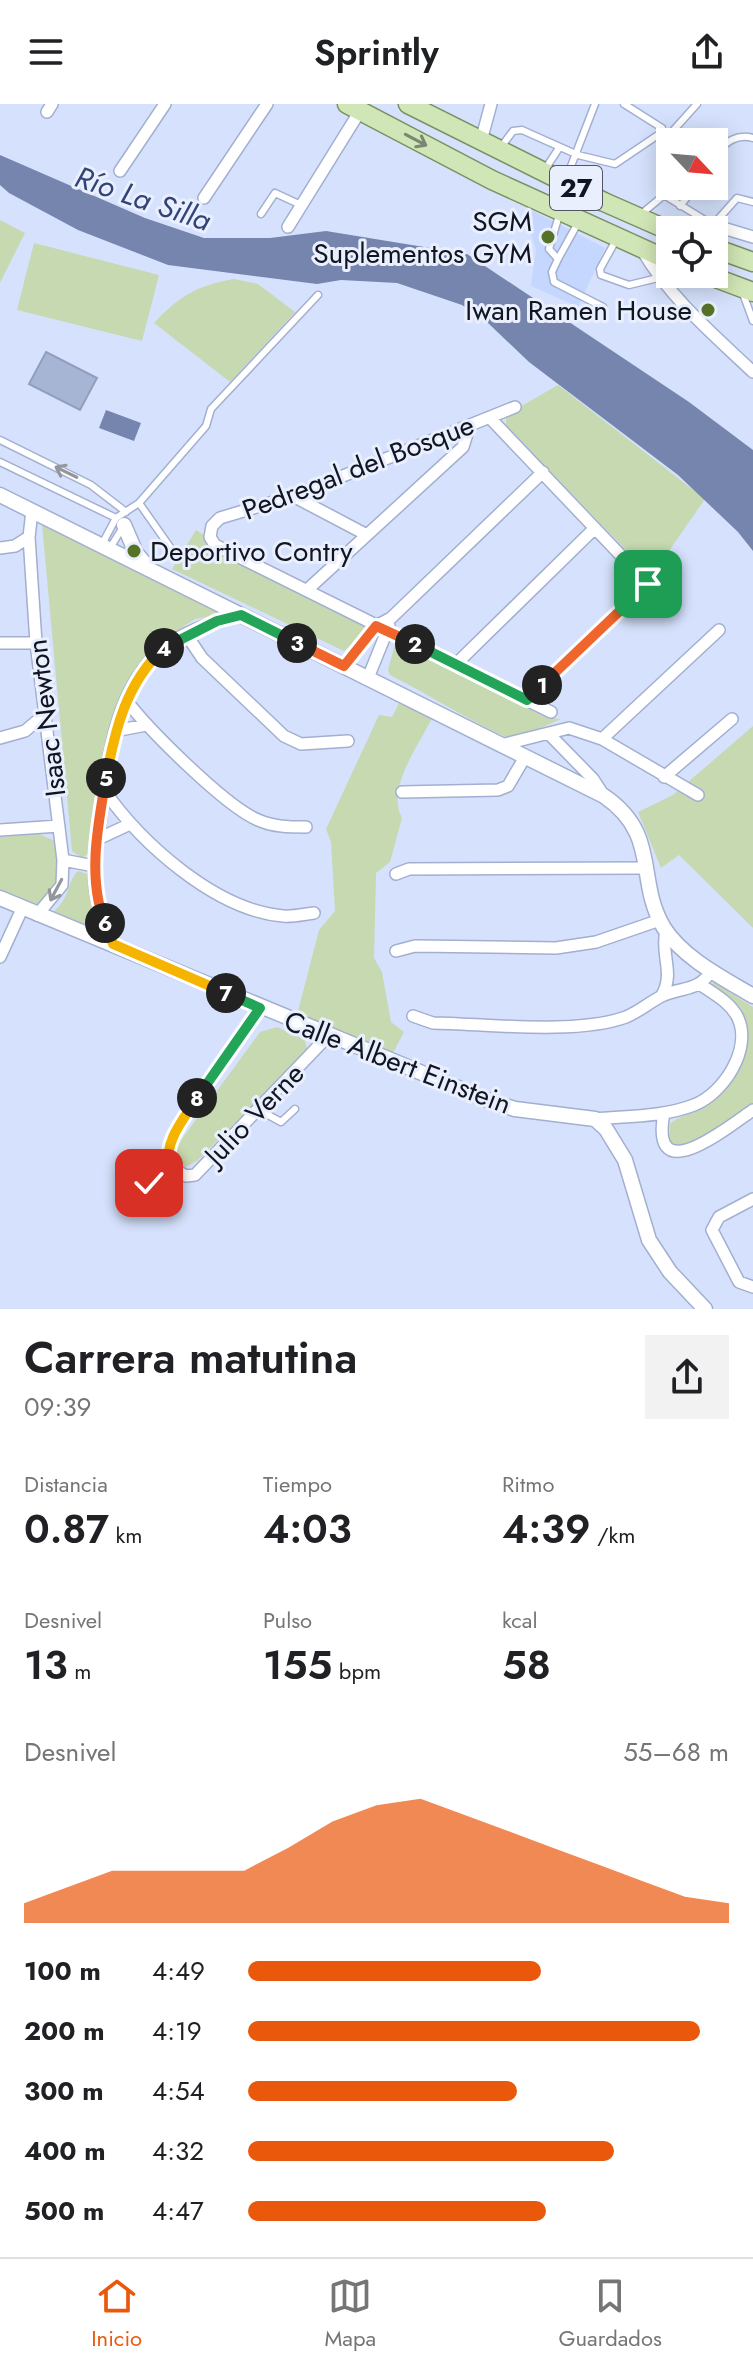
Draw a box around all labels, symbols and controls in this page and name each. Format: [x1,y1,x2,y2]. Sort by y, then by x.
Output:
text: Sprintly [314,26,439,78]
icon: menu [24,30,68,74]
icon: share [685,30,729,74]
north arrow [656,128,728,200]
map controls [656,128,728,288]
one-way arrow [403,133,427,149]
water label: Río La Silla [70,155,217,242]
road number: 27 [550,166,602,210]
place label: SGM Suplementos GYM [313,201,532,274]
button: locate [656,216,728,288]
marker: SGM Suplementos GYM [539,228,557,246]
place label: Iwan Ramen House [465,290,692,331]
marker: Iwan Ramen House [699,301,717,319]
street label: Pedregal del Bosque [236,404,480,531]
one-way arrow [54,464,78,480]
place label: Deportivo Contry [150,531,353,572]
marker: Deportivo Contry [125,542,143,560]
pin [614,550,682,618]
icon: arrive [626,562,670,606]
pin: 3 [277,623,317,663]
pin: 2 [395,624,435,664]
text: 3 [290,627,304,659]
pin: 4 [144,628,184,668]
text: 2 [408,628,422,660]
text: 4 [156,632,172,664]
street label: Isaac Newton [17,637,76,799]
pin: 1 [522,665,562,705]
text: 1 [536,669,548,701]
pin: 5 [86,758,126,798]
text: 5 [99,762,113,794]
one-way arrow [48,878,64,901]
pin: 6 [85,903,125,943]
text: 6 [98,907,112,939]
pin: 7 [206,973,246,1013]
text: 7 [219,977,233,1009]
street label: Calle Albert Einstein [278,1000,517,1125]
street label: Julio Verne [192,1054,314,1178]
pin: 8 [177,1078,217,1118]
text: 8 [190,1082,204,1114]
pin [115,1149,183,1217]
icon: check [127,1161,171,1205]
text: Carrera matutina [24,1326,357,1390]
button: share [645,1335,729,1419]
text: 09:39 [24,1388,92,1426]
text: Distancia [24,1468,108,1500]
text: Tiempo [263,1468,332,1500]
text: Ritmo [502,1468,555,1500]
text: 0.87 [24,1500,109,1558]
text: 4:03 [263,1500,352,1558]
text: 4:39 [502,1500,591,1558]
text: km [109,1519,142,1551]
text: /km [591,1519,635,1551]
text: Desnivel [24,1604,102,1636]
text: Pulso [263,1604,312,1636]
text: kcal [502,1604,538,1636]
text: 13 [24,1636,68,1694]
text: 155 [263,1636,332,1694]
text: 58 [502,1636,551,1694]
text: m [68,1655,91,1687]
text: bpm [332,1655,381,1687]
text: Desnivel [24,1733,116,1771]
text: 55–68 m [623,1733,729,1771]
text: 100 m [24,1952,101,1990]
text: 4:49 [152,1952,205,1990]
text: 200 m [24,2012,105,2050]
text: 4:19 [152,2012,202,2050]
text: 300 m [24,2072,104,2110]
text: 4:54 [152,2072,205,2110]
text: 400 m [24,2132,106,2170]
text: 4:32 [152,2132,204,2170]
text: 500 m [24,2192,104,2230]
text: 4:47 [152,2192,204,2230]
tab: Inicio [91,2274,142,2354]
tab: Mapa [325,2274,376,2354]
tab: Guardados [559,2274,662,2354]

